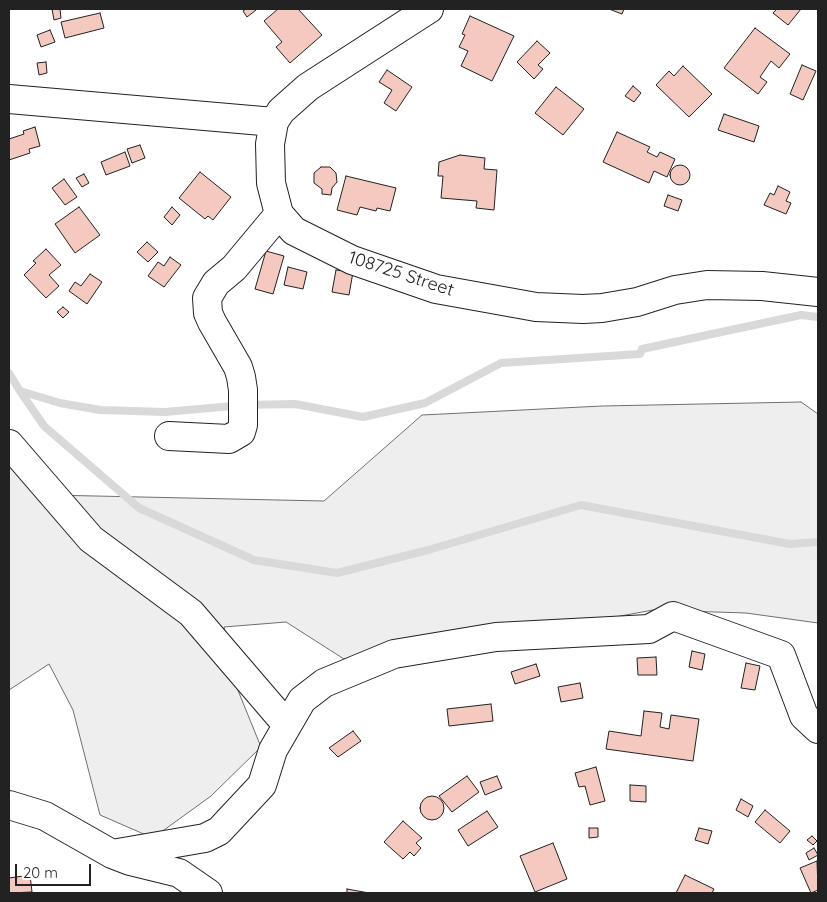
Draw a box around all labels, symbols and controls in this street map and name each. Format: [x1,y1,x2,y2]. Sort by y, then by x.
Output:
street label: 108725 Street [346,247,456,301]
scale bar [18,854,94,886]
text: 20 m [23,863,58,882]

